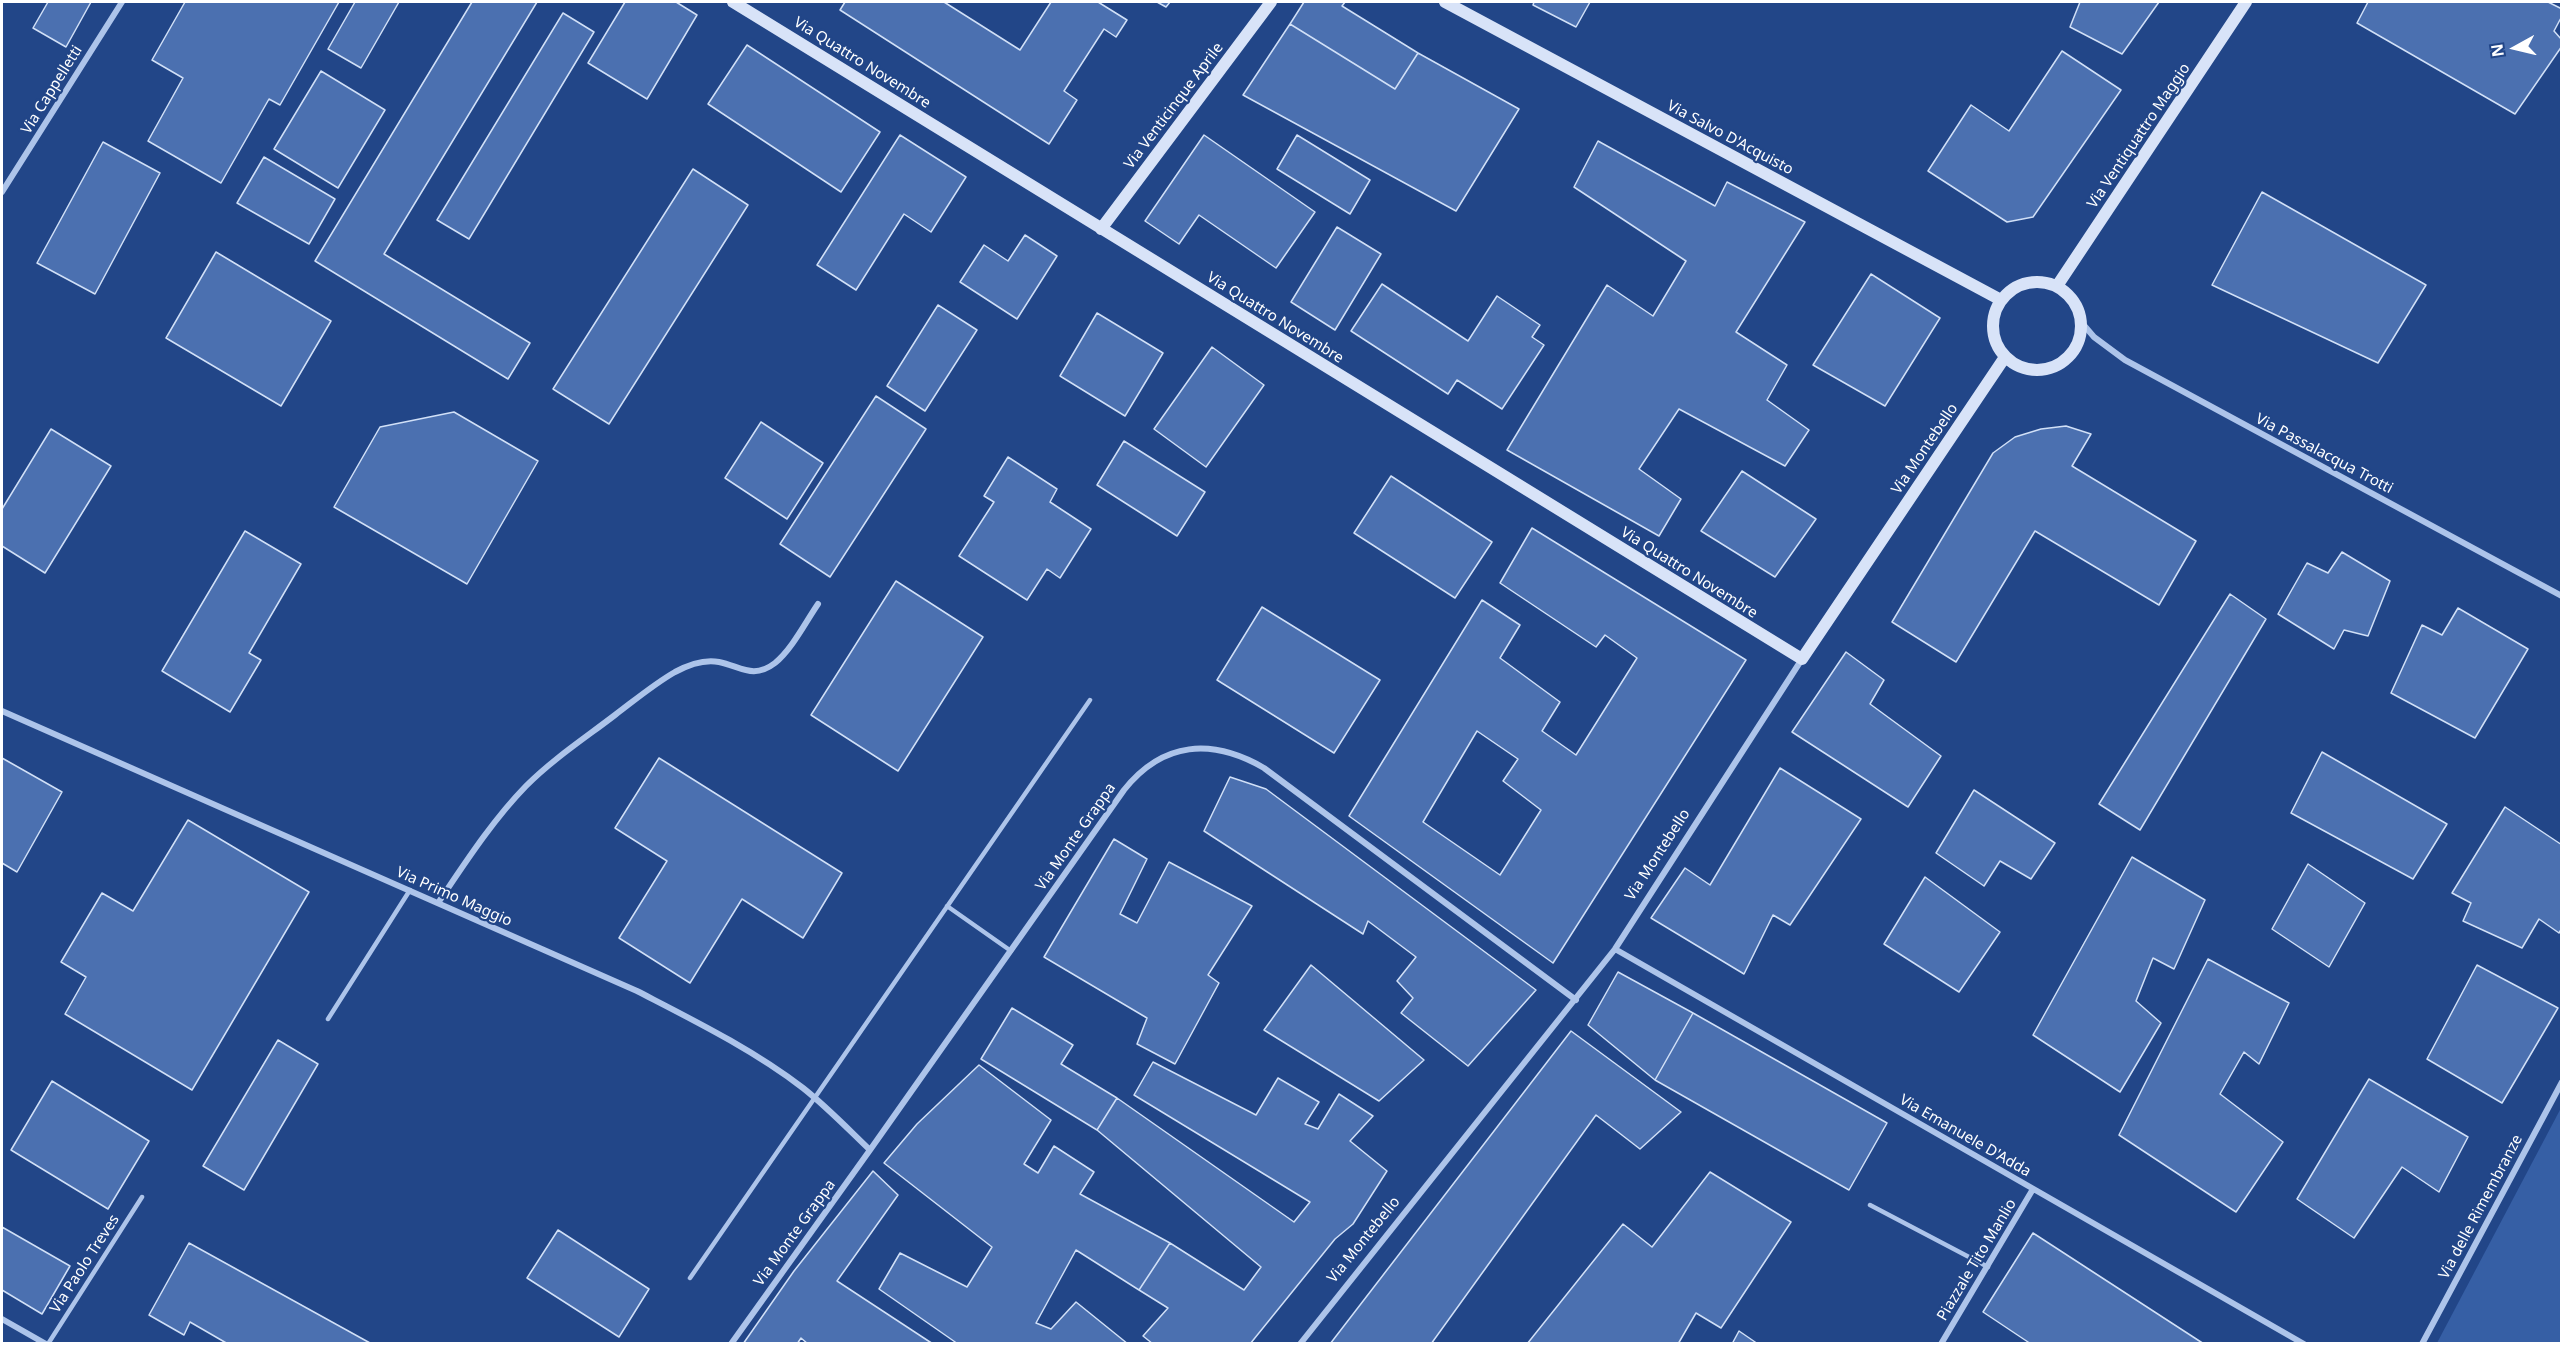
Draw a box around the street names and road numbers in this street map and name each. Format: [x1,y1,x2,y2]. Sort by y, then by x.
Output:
street label: Via Quattro Novembre [790,13,934,113]
street label: Via Venticinque Aprile [1121,39,1227,173]
street label: Via Cappelletti [18,42,86,138]
street label: Via Ventiquattro Maggio [2084,60,2194,212]
street label: Via Salvo D'Acquisto [1664,97,1796,179]
street label: Via Quattro Novembre [1203,268,1347,368]
street label: Via Montebello [1888,400,1962,498]
street label: Via Passalacqua Trotti [2252,410,2396,498]
street label: Via Quattro Novembre [1617,523,1761,623]
street label: Via Monte Grappa [1032,780,1120,894]
street label: Via Montebello [1622,806,1694,904]
street label: Via Primo Maggio [393,863,515,931]
street label: Via Emanuele D'Adda [1896,1091,2034,1181]
street label: Via delle Rimembranze [2435,1132,2527,1282]
street label: Via Monte Grappa [750,1176,840,1290]
street label: Via Montebello [1324,1193,1404,1287]
street label: Piazzale Tito Manlio [1934,1196,2020,1324]
street label: Via Paolo Treves [47,1212,123,1316]

